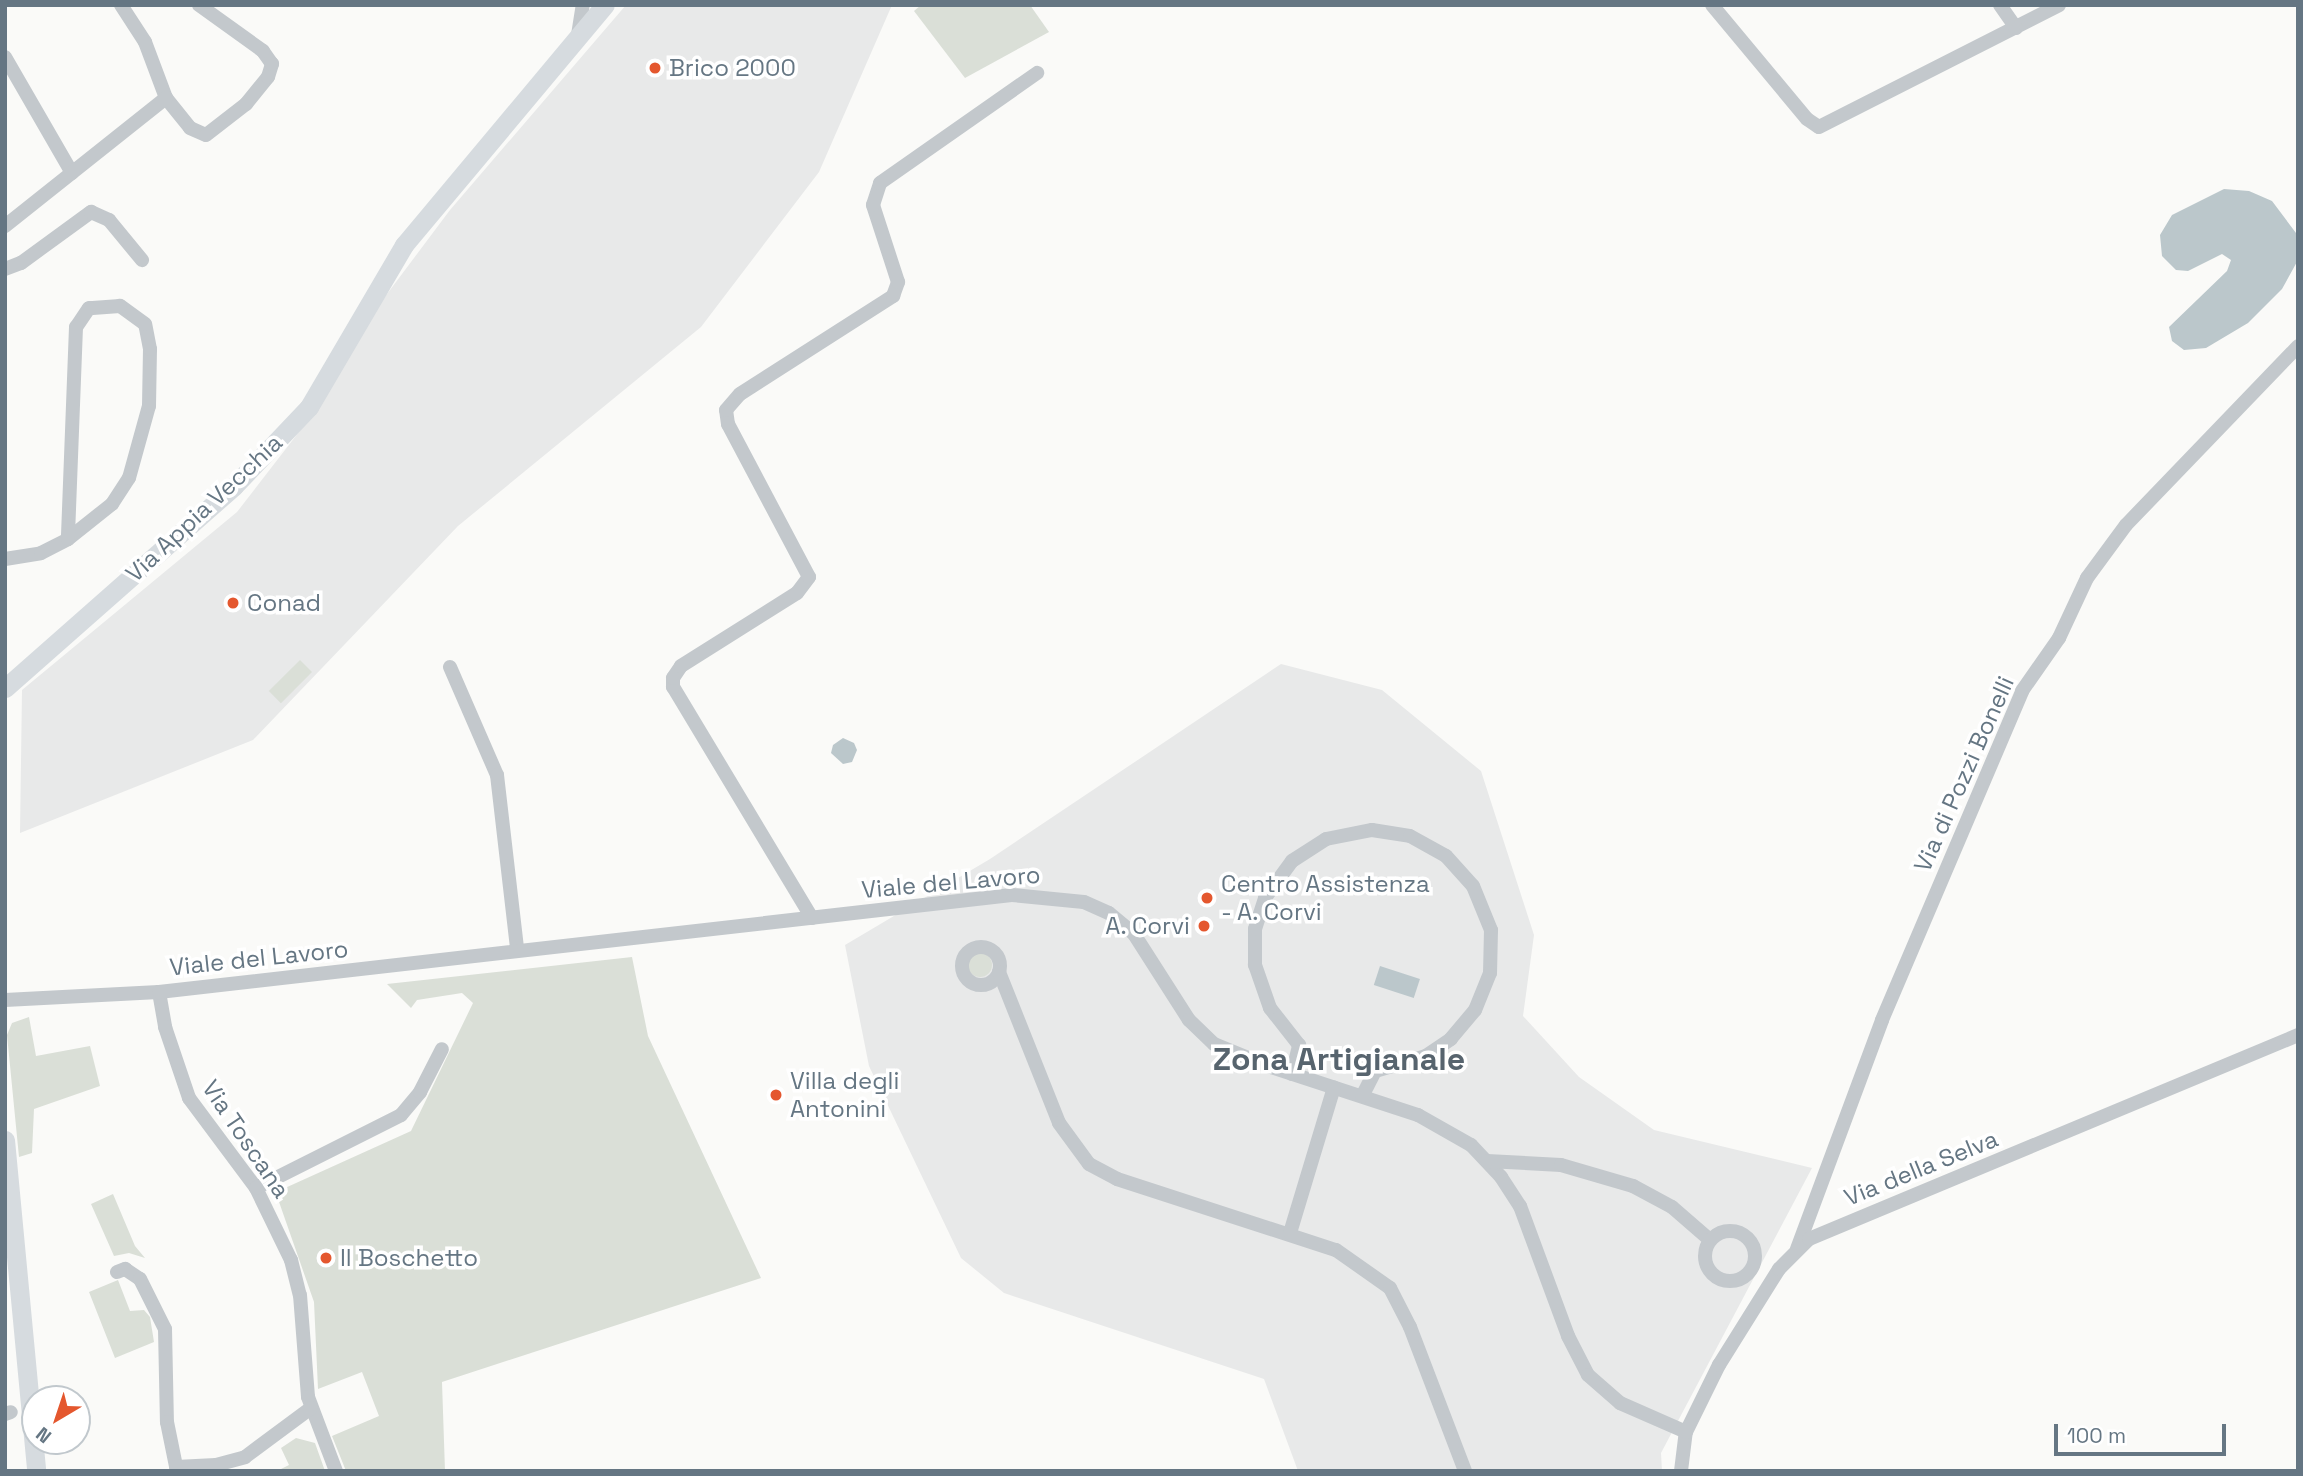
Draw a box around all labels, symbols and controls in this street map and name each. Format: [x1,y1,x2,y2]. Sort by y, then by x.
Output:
place label: Brico 2000 [669,54,796,82]
marker: Brico 2000 [647,60,663,76]
street label: Via Appia Vecchia [120,428,288,588]
place label: Conad [247,589,321,617]
marker: Conad [225,595,241,611]
street label: Via di Pozzi Bonelli [1908,672,2020,876]
street label: Viale del Lavoro [860,860,1042,904]
place label: Centro Assistenza - A. Corvi [1221,870,1430,926]
marker: Centro Assistenza - A. Corvi [1199,890,1215,906]
place label: A. Corvi [1105,912,1190,940]
marker: A. Corvi [1196,918,1212,934]
street label: Viale del Lavoro [168,934,350,982]
district label: Zona Artigianale [1213,1040,1465,1078]
place label: Villa degli Antonini [790,1067,899,1123]
street label: Via Toscana [196,1074,296,1204]
marker: Villa degli Antonini [768,1087,784,1103]
street label: Via della Selva [1840,1124,2002,1212]
place label: Il Boschetto [340,1244,478,1272]
marker: Il Boschetto [318,1250,334,1266]
north arrow [21,1385,91,1455]
scale bar [2058,1410,2230,1454]
text: N [31,1421,57,1449]
text: 100 m [2067,1422,2126,1449]

